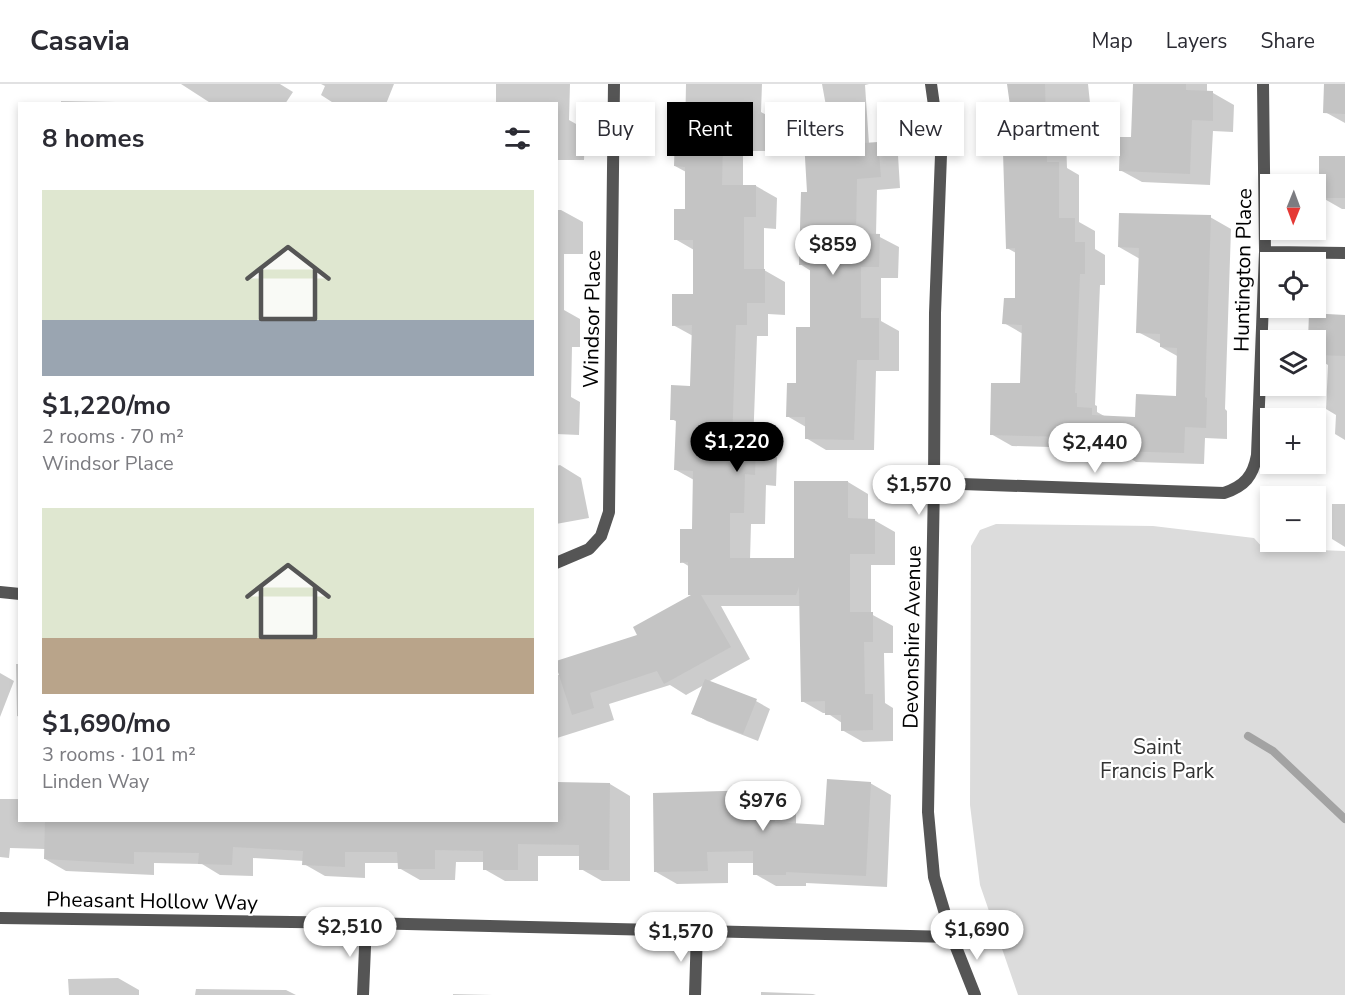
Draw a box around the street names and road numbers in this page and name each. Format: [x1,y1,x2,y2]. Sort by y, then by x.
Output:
street label: Huntington Place [1228,188,1258,352]
street label: Windsor Place [577,250,607,388]
street label: Devonshire Avenue [896,545,928,729]
street label: Pheasant Hollow Way [46,885,258,917]

